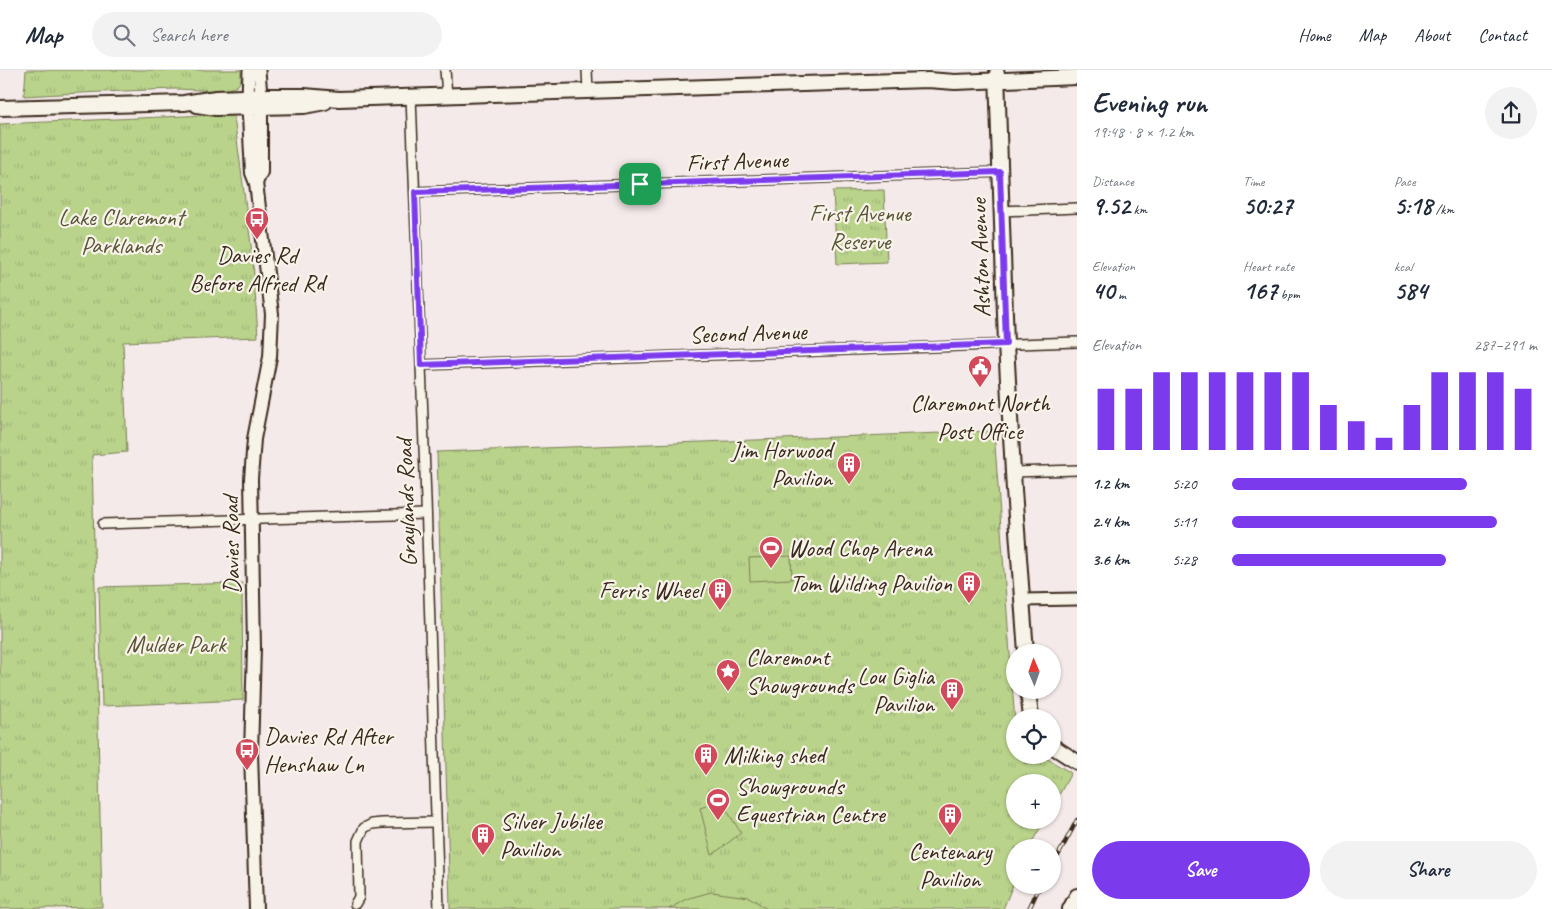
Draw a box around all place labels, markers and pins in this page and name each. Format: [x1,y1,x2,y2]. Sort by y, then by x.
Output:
pin [619,163,661,205]
bus stop icon: Davies Rd Before Alfred Rd [244,206,270,240]
place label: Davies Rd Before Alfred Rd [190,240,328,298]
public building icon: Claremont North Post Office [967,354,993,388]
place label: Claremont North Post Office [910,388,1051,446]
place label: Jim Horwood Pavilion [730,435,836,493]
building icon: Jim Horwood Pavilion [836,451,862,485]
place label: Wood Chop Arena [788,533,933,563]
sports icon: Wood Chop Arena [758,535,784,569]
place label: Tom Wilding Pavilion [790,568,952,598]
building icon: Tom Wilding Pavilion [956,570,982,604]
place label: Ferris Wheel [599,575,706,605]
building icon: Ferris Wheel [707,577,733,611]
place label: Claremont Showgrounds [746,642,856,700]
place icon: Claremont Showgrounds [715,658,741,692]
place label: Lou Giglia Pavilion [857,661,935,719]
building icon: Lou Giglia Pavilion [939,677,965,711]
place label: Davies Rd After Henshaw Ln [264,721,395,779]
bus stop icon: Davies Rd After Henshaw Ln [234,737,260,771]
place label: Milking shed [724,740,828,770]
building icon: Milking shed [693,742,719,776]
place label: Showgrounds Equestrian Centre [736,771,887,829]
sports icon: Showgrounds Equestrian Centre [705,787,731,821]
building icon: Centenary Pavilion [937,802,963,836]
place label: Silver Jubilee Pavilion [500,806,604,864]
building icon: Silver Jubilee Pavilion [470,822,496,856]
place label: Centenary Pavilion [908,836,993,894]

